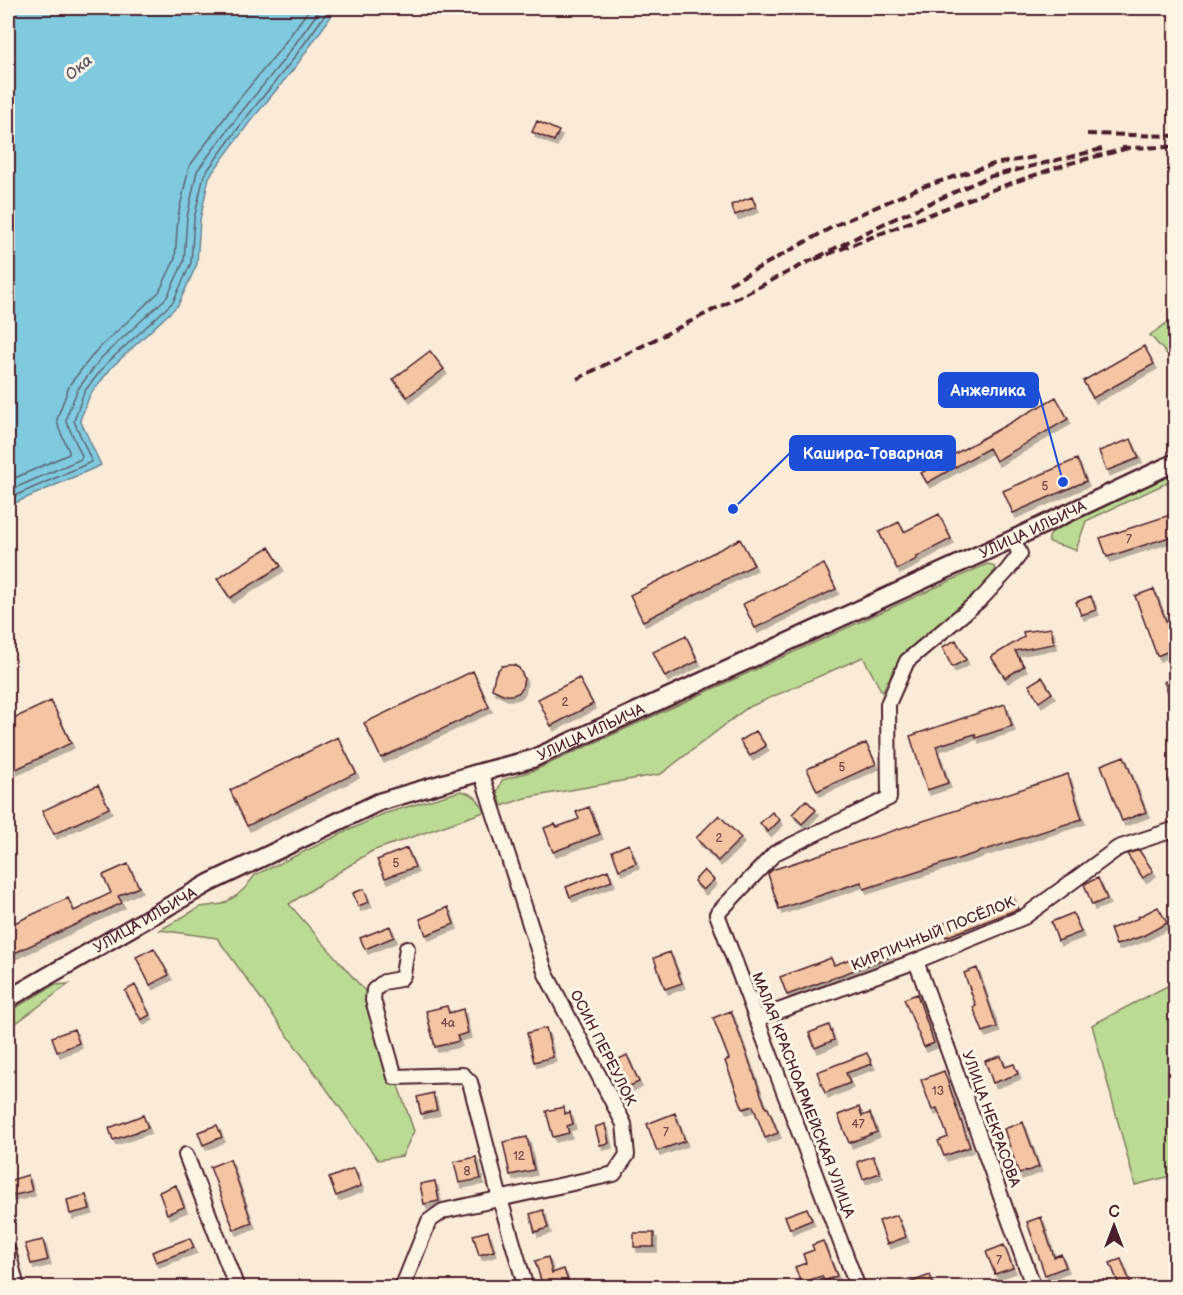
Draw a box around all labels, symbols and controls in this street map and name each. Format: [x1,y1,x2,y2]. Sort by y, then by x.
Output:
water label: Ока [62,51,96,85]
callout: Анжелика [939,373,1038,407]
text: Анжелика [950,382,1026,401]
callout: Кашира-Товарная [790,436,955,470]
text: Кашира-Товарная [803,445,943,464]
house number: 5 [1042,479,1049,494]
street label: УЛИЦА ИЛЬИЧА [976,496,1090,563]
house number: 7 [1126,532,1132,547]
house number: 2 [561,695,569,710]
street label: УЛИЦА ИЛЬИЧА [534,699,648,765]
house number: 5 [839,760,846,775]
house number: 2 [715,831,723,846]
house number: 5 [393,856,400,871]
street label: УЛИЦА ИЛЬИЧА [90,882,201,957]
street label: КИРПИЧНЫЙ ПОСЁЛОК [849,892,1018,976]
street label: МАЛАЯ КРАСНОАРМЕЙСКАЯ УЛИЦА [747,970,859,1221]
street label: ОСИН ПЕРЕУЛОК [566,987,640,1109]
house number: 4а [441,1016,455,1031]
street label: УЛИЦА НЕКРАСОВА [957,1048,1025,1191]
house number: 13 [932,1084,944,1099]
house number: 47 [851,1117,865,1132]
house number: 7 [663,1125,669,1140]
house number: 12 [513,1149,525,1164]
house number: 8 [464,1164,471,1179]
north arrow [1084,1196,1144,1256]
text: С [1108,1203,1120,1222]
house number: 7 [996,1253,1002,1268]

